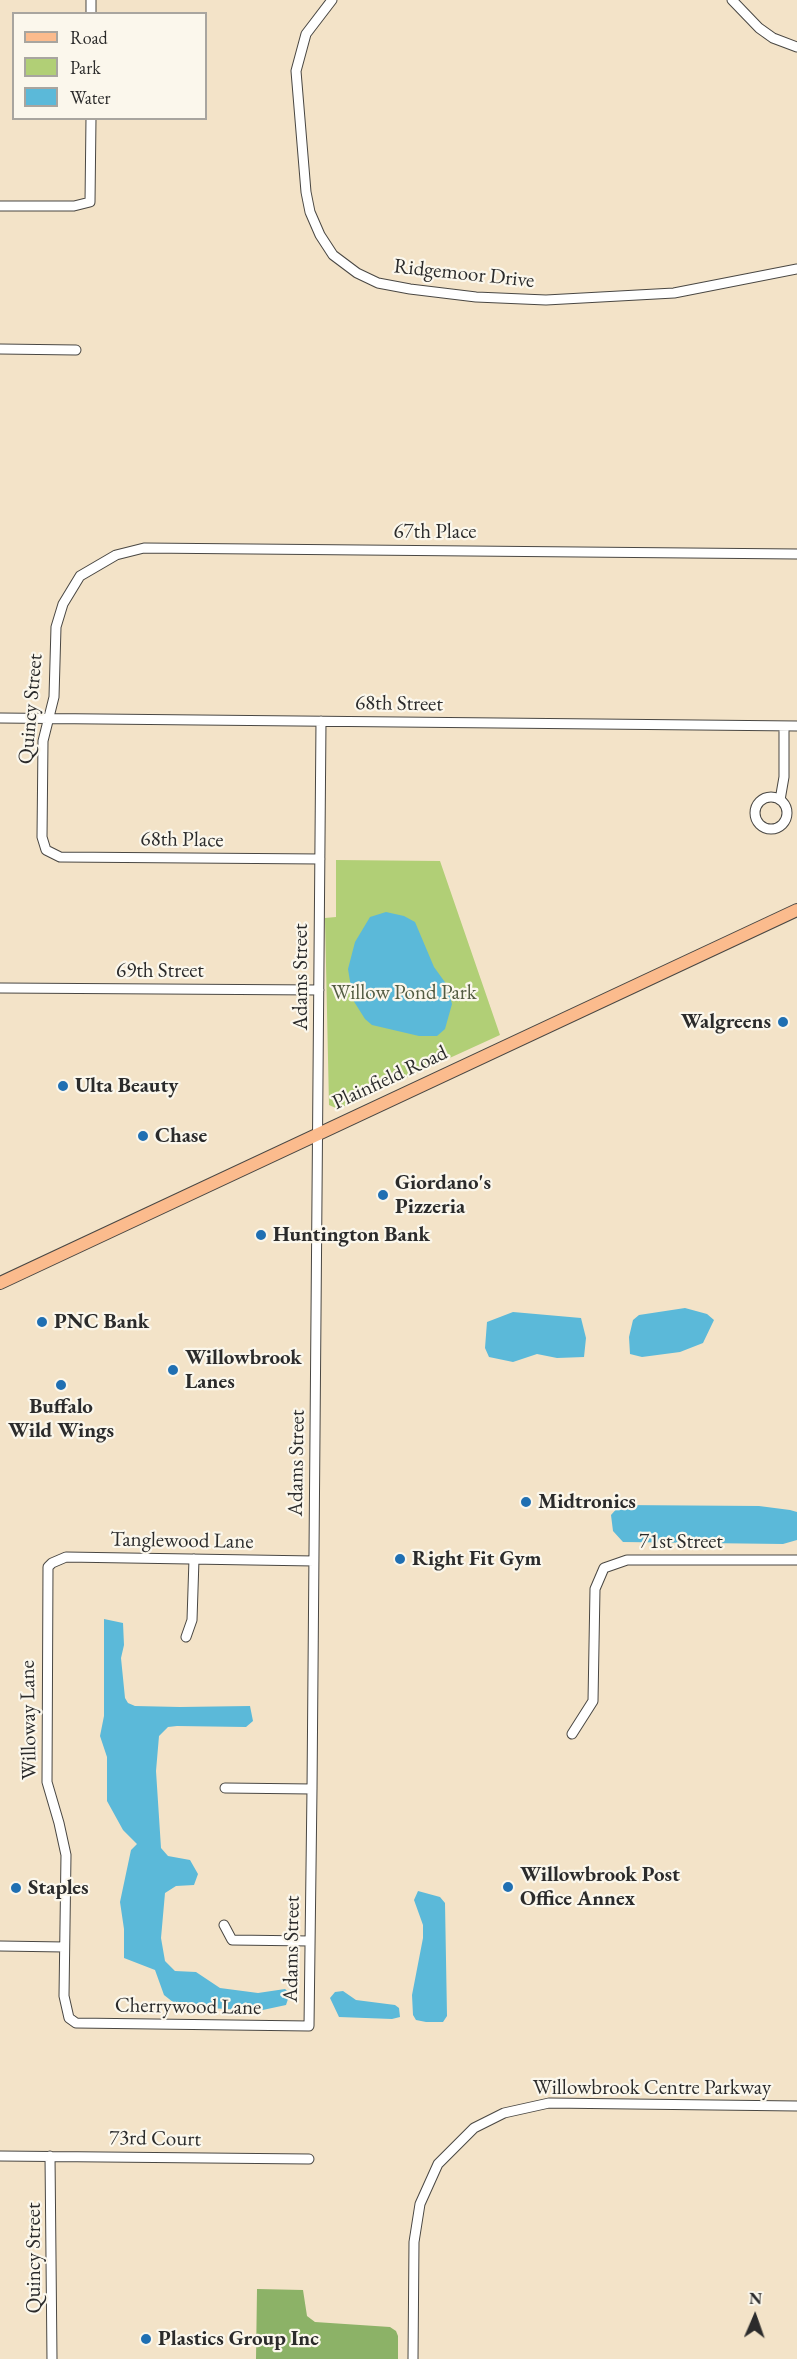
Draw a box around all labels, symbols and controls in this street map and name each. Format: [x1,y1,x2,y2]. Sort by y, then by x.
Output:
legend [12,12,207,120]
text: Road [70,26,108,49]
text: Park [70,56,101,79]
text: Water [70,86,111,109]
street label: Ridgemoor Drive [392,254,536,294]
street label: 67th Place [393,519,477,545]
street label: Quincy Street [14,653,48,765]
street label: 68th Street [355,691,443,717]
street label: 68th Place [140,827,224,853]
street label: Adams Street [288,924,314,1030]
street label: 69th Street [116,958,204,984]
park label: Willow Pond Park [331,980,477,1006]
place label: Walgreens [681,1009,771,1035]
marker: Walgreens [776,1015,790,1029]
street label: Plainfield Road [328,1040,452,1116]
place label: Ulta Beauty [75,1073,178,1099]
marker: Ulta Beauty [56,1079,70,1093]
place label: Chase [155,1123,207,1149]
marker: Chase [136,1129,150,1143]
place label: Giordano's Pizzeria [395,1170,491,1220]
marker: Giordano's Pizzeria [376,1188,390,1202]
place label: Huntington Bank [273,1222,430,1248]
marker: Huntington Bank [254,1228,268,1242]
place label: PNC Bank [54,1309,149,1335]
marker: PNC Bank [35,1315,49,1329]
place label: Willowbrook Lanes [185,1345,302,1395]
marker: Willowbrook Lanes [166,1363,180,1377]
marker: Buffalo Wild Wings [54,1378,68,1392]
place label: Buffalo Wild Wings [8,1394,114,1444]
street label: Adams Street [283,1409,311,1517]
place label: Midtronics [538,1489,636,1515]
marker: Midtronics [519,1495,533,1509]
street label: Tanglewood Lane [110,1527,254,1555]
street label: 71st Street [639,1529,723,1555]
place label: Right Fit Gym [412,1546,542,1572]
marker: Right Fit Gym [393,1552,407,1566]
street label: Willoway Lane [15,1660,43,1780]
place label: Willowbrook Post Office Annex [520,1862,680,1912]
place label: Staples [28,1875,89,1901]
marker: Willowbrook Post Office Annex [501,1880,515,1894]
marker: Staples [9,1881,23,1895]
street label: Adams Street [278,1895,306,2003]
street label: Cherrywood Lane [115,1993,261,2021]
street label: Willowbrook Centre Parkway [533,2075,771,2101]
street label: 73rd Court [109,2126,201,2152]
street label: Quincy Street [21,2203,47,2313]
north arrow [725,2287,785,2347]
text: N [749,2288,762,2309]
place label: Plastics Group Inc [158,2326,319,2352]
marker: Plastics Group Inc [139,2332,153,2346]

